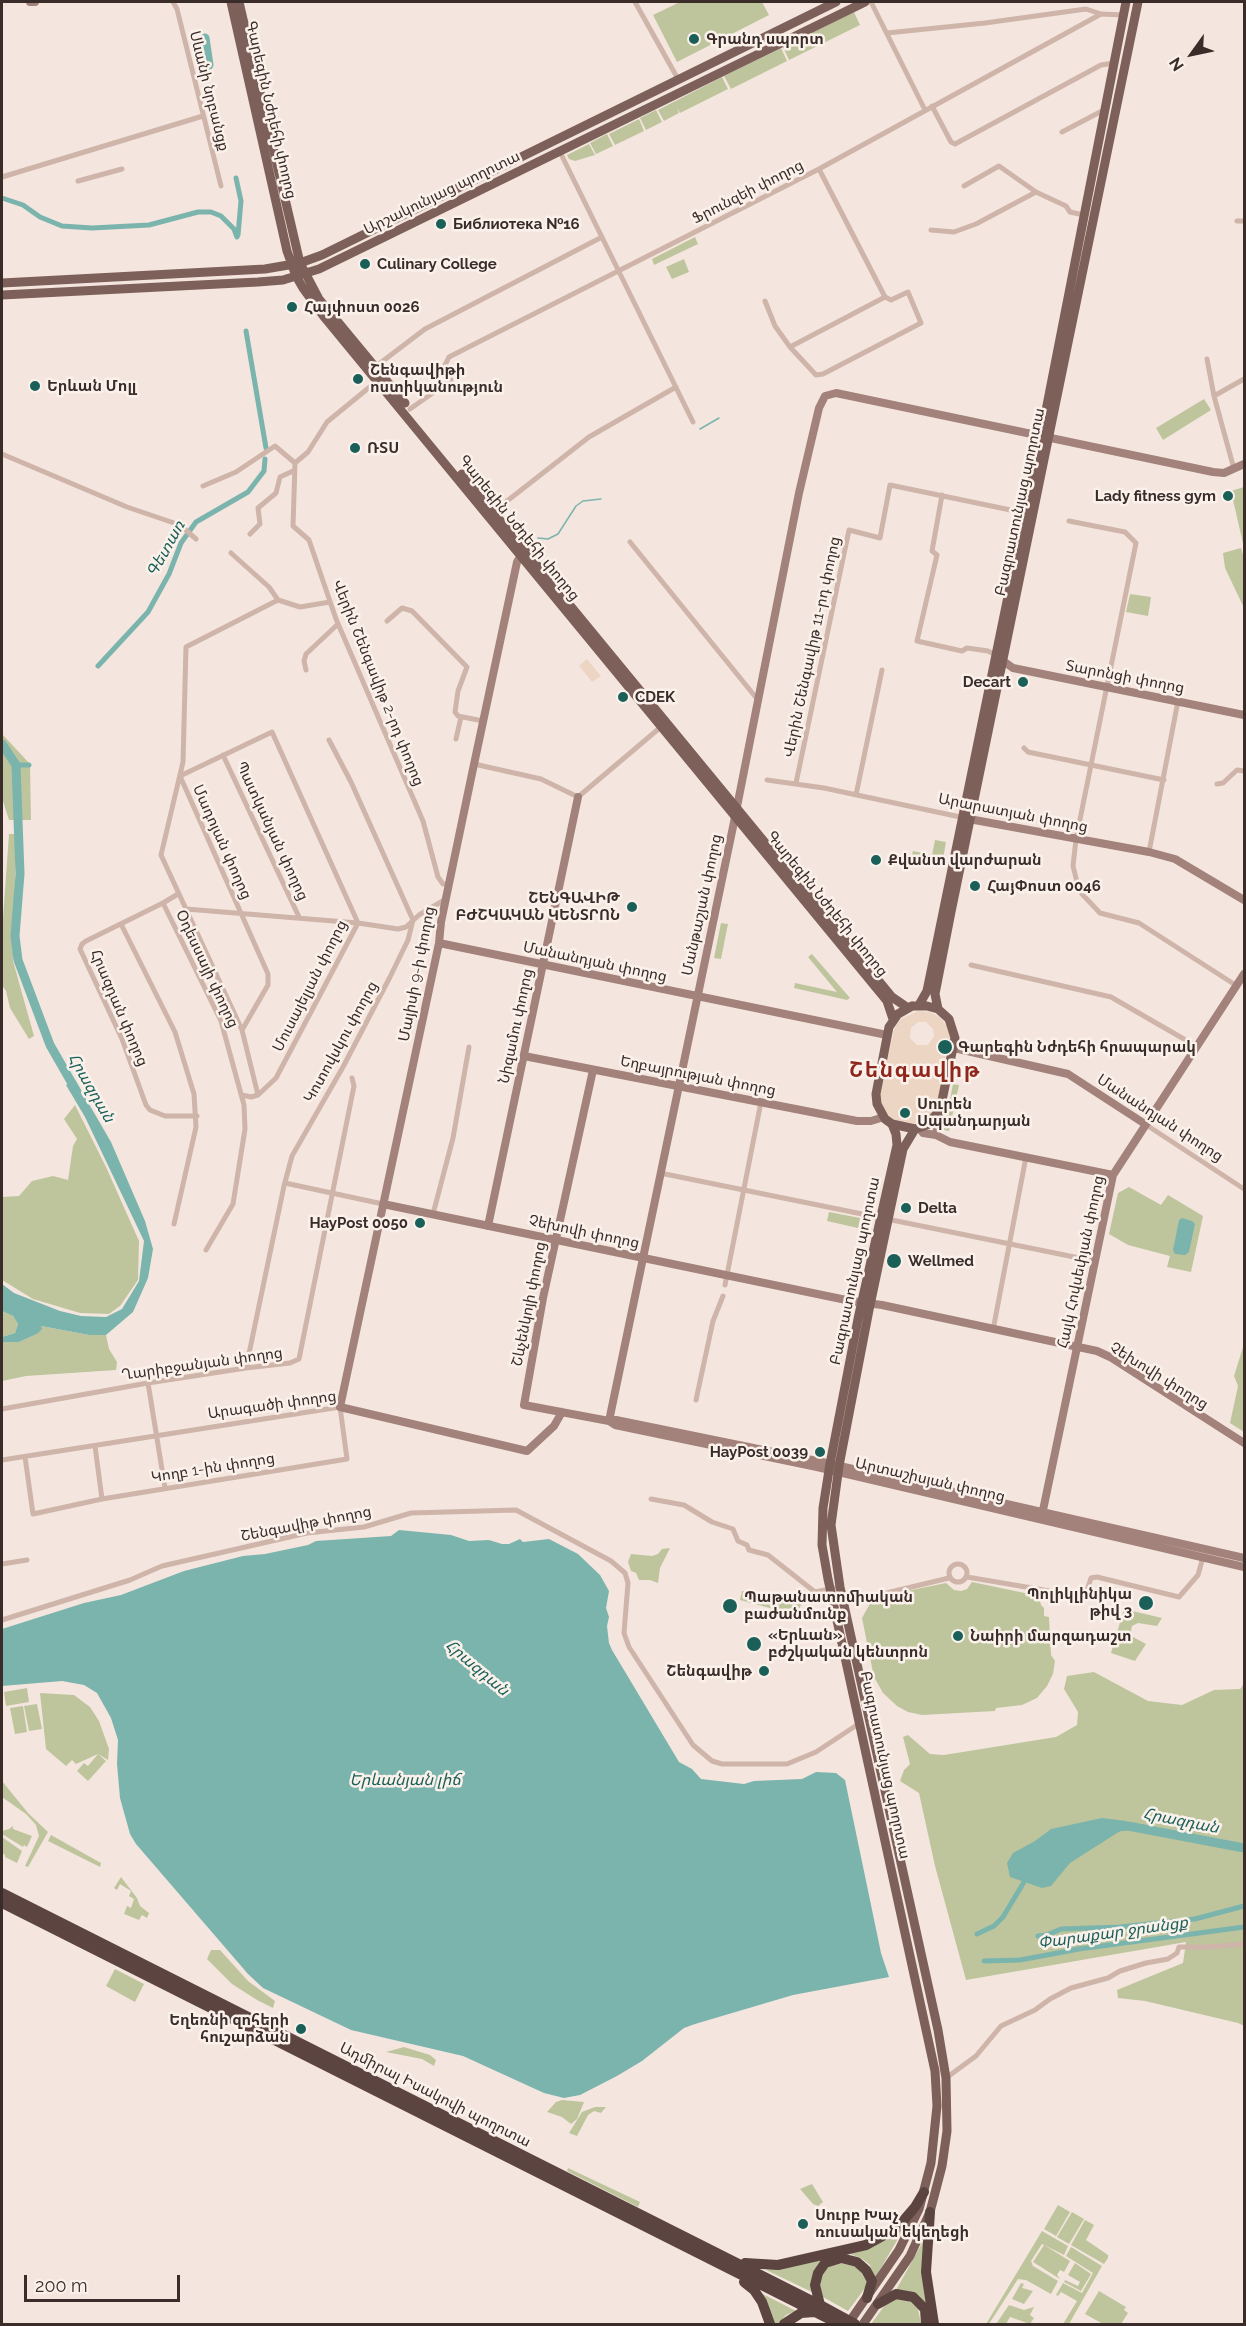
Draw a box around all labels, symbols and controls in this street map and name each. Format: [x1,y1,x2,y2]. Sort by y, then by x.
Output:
street label: Գարեգին Նժդեհի փողոց [242,19,300,201]
north arrow [1162,24,1222,84]
street label: Սևանի նրբանցք [185,29,233,153]
place label: Գրանդ սպորտ [706,30,824,48]
marker: Գրանդ սպորտ [687,32,701,46]
text: N [1165,54,1188,74]
street label: Արշակունյաց պողոտա [361,147,523,239]
street label: Ֆրունզեի փողոց [689,156,807,228]
place label: Библиотека №16 [453,215,580,233]
marker: Библиотека №16 [434,217,448,231]
place label: Culinary College [377,255,497,273]
marker: Culinary College [358,257,372,271]
place label: Հայփոստ 0026 [304,298,420,316]
marker: Հայփոստ 0026 [285,300,299,314]
place label: Շենգավիթի ոստիկանություն [370,361,503,396]
marker: Շենգավիթի ոստիկանություն [351,372,365,386]
place label: Երևան Մոլլ [47,377,137,395]
marker: Երևան Մոլլ [28,379,42,393]
street label: Բագրատունյաց պողոտա [991,406,1049,598]
place label: ՌՏՍ [367,439,399,457]
marker: ՌՏՍ [348,441,362,455]
street label: Գարեգին Նժդեհի փողոց [455,452,583,604]
place label: Lady fitness gym [1095,487,1216,505]
marker: Lady fitness gym [1221,489,1235,503]
water label: Գետառ [143,518,189,580]
street label: Վերին Շենգավիթ 11-րդ փողոց [780,535,844,759]
street label: Վերին Շենգավիթ 2-րդ փողոց [328,577,428,789]
street label: Տարոնցի փողոց [1064,657,1186,697]
place label: Decart [963,673,1011,691]
marker: Decart [1016,675,1030,689]
place label: CDEK [635,688,675,706]
marker: CDEK [616,690,630,704]
street label: Պատկանյան փողոց [232,759,312,903]
street label: Մադոյան փողոց [189,782,255,902]
street label: Արարատյան փողոց [937,790,1089,836]
street label: Գարեգին Նժդեհի փողոց [763,828,891,980]
street label: Մանթաշյան փողոց [678,832,726,978]
place label: Քվանտ վարժարան [888,851,1042,869]
marker: Քվանտ վարժարան [869,853,883,867]
place label: ՀայՓոստ 0046 [987,877,1101,895]
marker: ՀայՓոստ 0046 [968,879,982,893]
place label: ՇԵՆԳԱՎԻԹ ԲԺՇԿԱԿԱՆ ԿԵՆՏՐՈՆ [456,889,620,924]
marker: ՇԵՆԳԱՎԻԹ ԲԺՇԿԱԿԱՆ ԿԵՆՏՐՈՆ [625,900,639,914]
street label: Մայիսի 9-ի փողոց [395,905,439,1043]
street label: Օդեսսայի փողոց [172,907,242,1031]
street label: Մուսայելյան փողոց [269,917,351,1055]
street label: Մանանդյան փողոց [521,938,669,986]
street label: Հրազդան փողոց [86,947,152,1069]
street label: Նիզամու փողոց [495,967,537,1085]
street label: Կոտովսկու փողոց [300,978,382,1106]
marker: Գարեգին Նժդեհի հրապարակ [936,1038,954,1056]
place label: Գարեգին Նժդեհի հրապարակ [958,1038,1196,1056]
water label: Հրազդան [64,1050,118,1126]
street label: Եղբայրության փողոց [619,1052,777,1100]
district label: Շենգավիթ [849,1058,981,1084]
street label: Մանանդյան փողոց [1094,1070,1226,1166]
place label: Սուրեն Սպանդարյան [917,1095,1031,1130]
marker: Սուրեն Սպանդարյան [898,1106,912,1120]
street label: Հայկ Հովսեփյան փողոց [1054,1174,1108,1350]
street label: Բագրատունյաց պողոտա [826,1175,884,1367]
place label: Delta [918,1199,957,1217]
marker: Delta [899,1201,913,1215]
street label: Չեխովի փողոց [527,1211,641,1253]
place label: HayPost 0050 [309,1214,408,1232]
marker: HayPost 0050 [413,1216,427,1230]
street label: Շևչենկոյի փողոց [508,1240,550,1368]
marker: Wellmed [885,1252,903,1270]
place label: Wellmed [908,1252,974,1270]
street label: Չեխովի փողոց [1106,1338,1212,1414]
street label: Ղարիբջանյան փողոց [120,1344,284,1384]
street label: Արագածի փողոց [207,1387,337,1423]
place label: HayPost 0039 [710,1443,808,1461]
marker: HayPost 0039 [813,1445,827,1459]
street label: Կողբ 1-ին փողոց [150,1449,276,1487]
street label: Արտաշիսյան փողոց [853,1454,1007,1506]
street label: Շենգավիթ փողոց [239,1503,373,1545]
place label: Պոլիկլինիկա թիվ 3 [1027,1585,1132,1620]
place label: Պաթանատոմիական բաժանմունք [744,1588,913,1623]
marker: Պոլիկլինիկա թիվ 3 [1137,1594,1155,1612]
marker: Պաթանատոմիական բաժանմունք [721,1597,739,1615]
place label: «Երևան» բժշկական կենտրոն [768,1626,928,1661]
place label: Նաիրի մարզադաշտ [970,1627,1132,1645]
marker: Նաիրի մարզադաշտ [951,1629,965,1643]
marker: «Երևան» բժշկական կենտրոն [745,1635,763,1653]
water label: Հրազդան [441,1636,513,1700]
place label: Շենգավիթ [666,1662,752,1680]
marker: Շենգավիթ [757,1664,771,1678]
street label: Բագրատունյաց պողոտա [856,1669,914,1861]
water label: Երևանյան լիճ [349,1770,461,1790]
water label: Հրազդան [1142,1804,1220,1838]
water label: Փարաքար ջրանցք [1037,1913,1189,1953]
place label: Եղեռնի զոհերի հուշարձան [169,2011,289,2046]
marker: Եղեռնի զոհերի հուշարձան [294,2022,308,2036]
street label: Ադմիրալ Իսակովի պողոտա [336,2039,534,2151]
place label: Սուրբ Խաչ ռուսական եկեղեցի [815,2206,969,2241]
marker: Սուրբ Խաչ ռուսական եկեղեցի [796,2217,810,2231]
scale bar [27,2263,183,2301]
text: 200 m [35,2275,88,2296]

